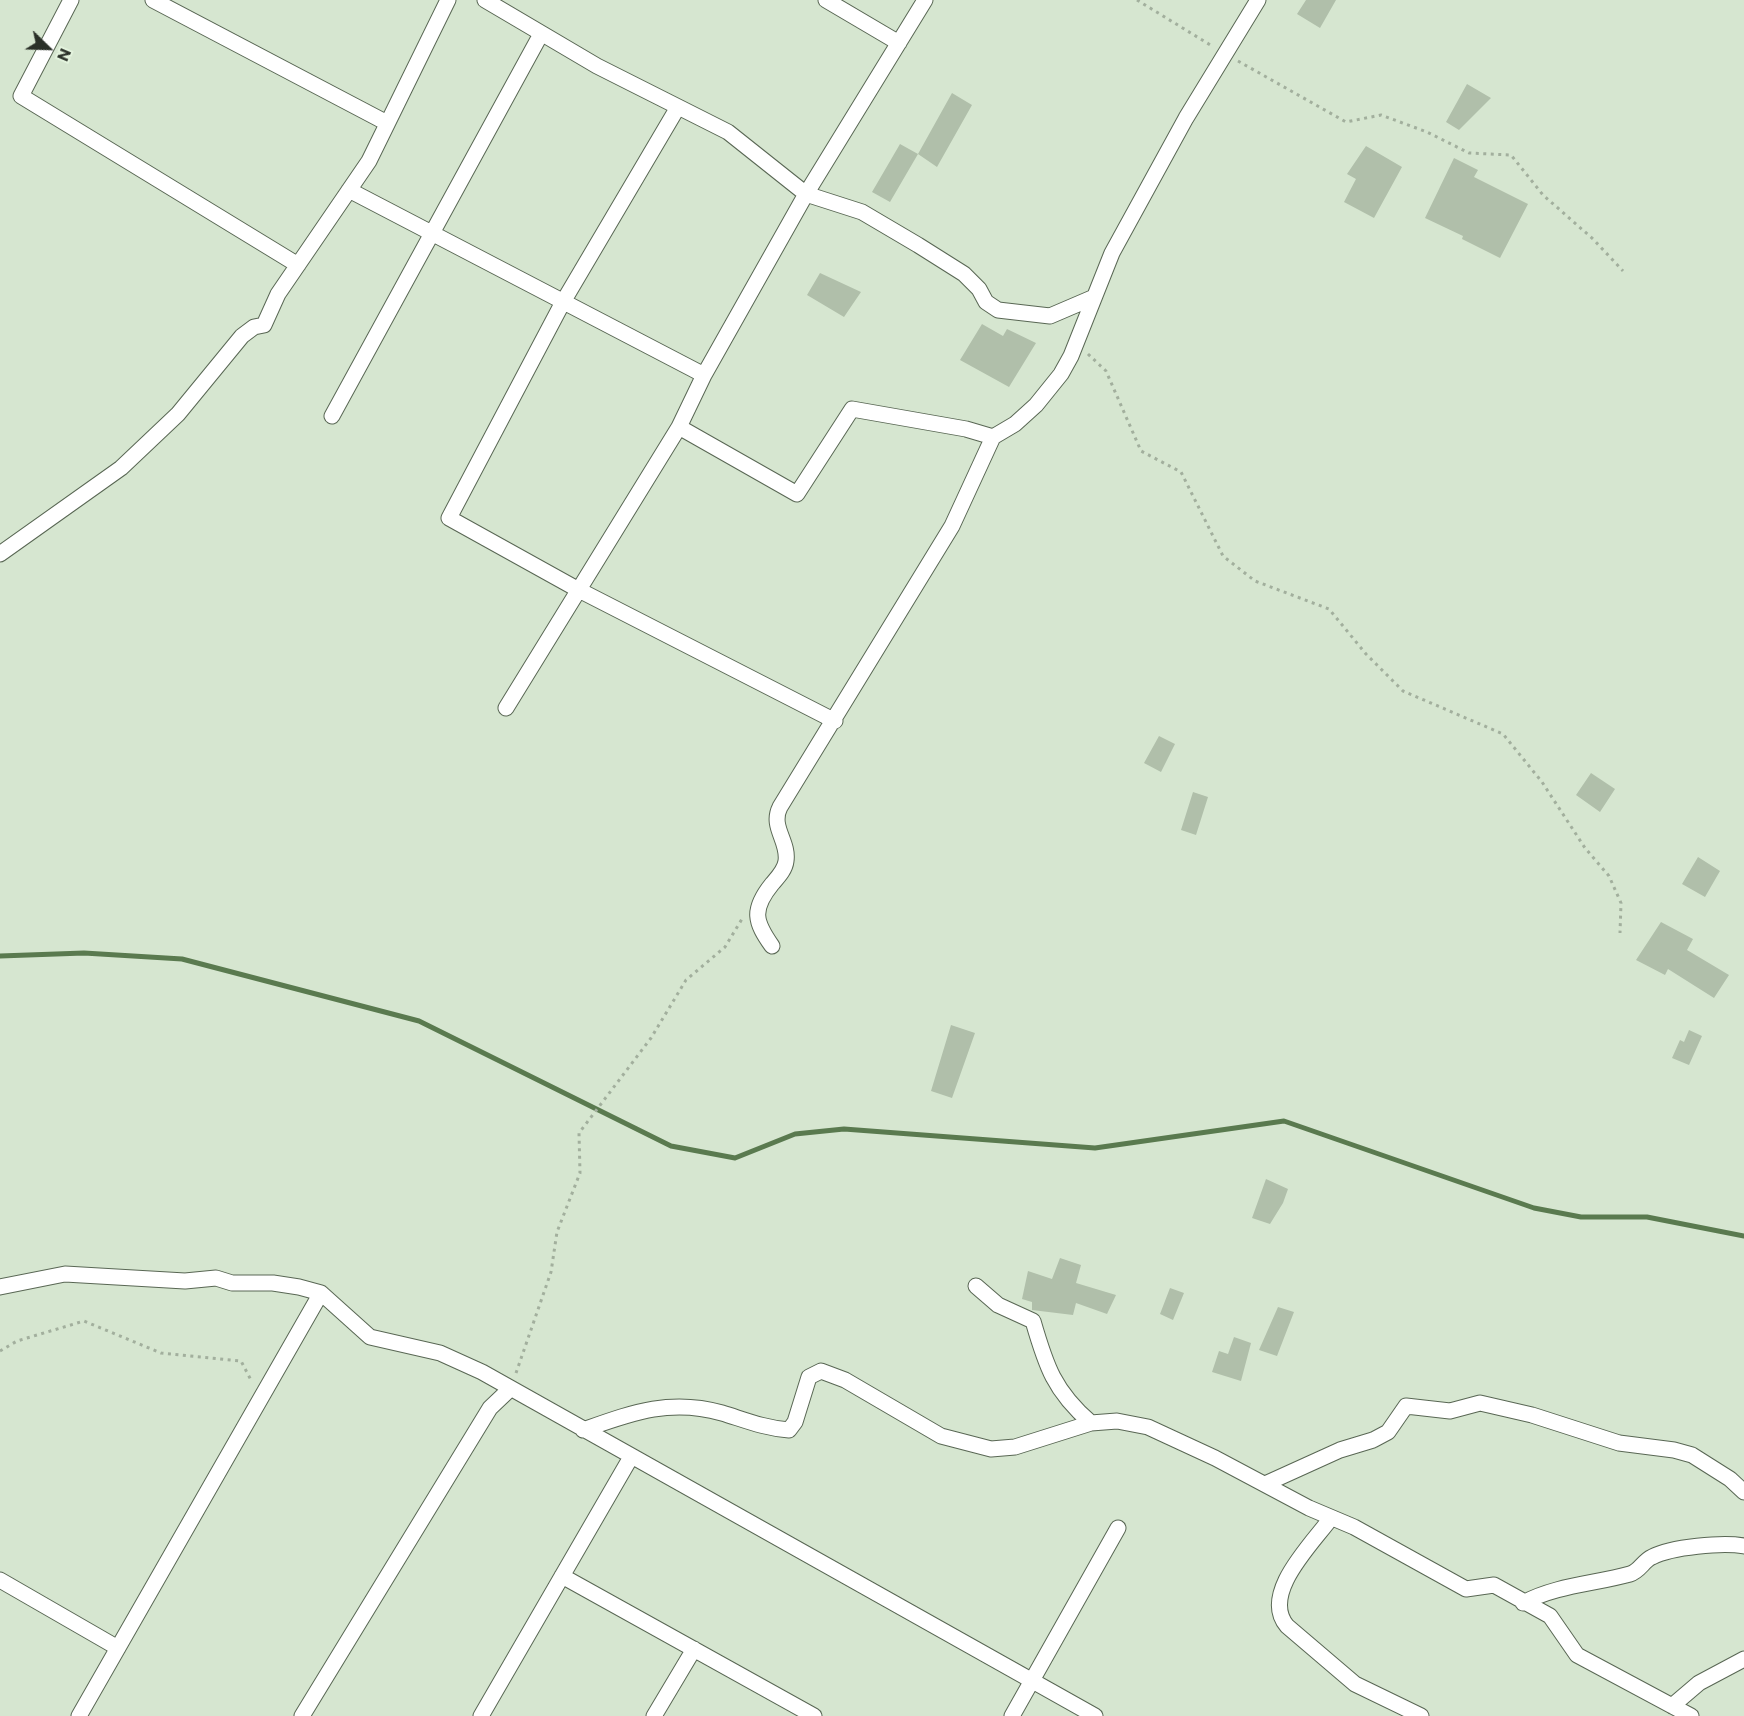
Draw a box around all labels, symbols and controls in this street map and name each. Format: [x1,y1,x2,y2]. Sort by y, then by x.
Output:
north arrow [18,18,78,78]
text: N [54,46,76,64]

